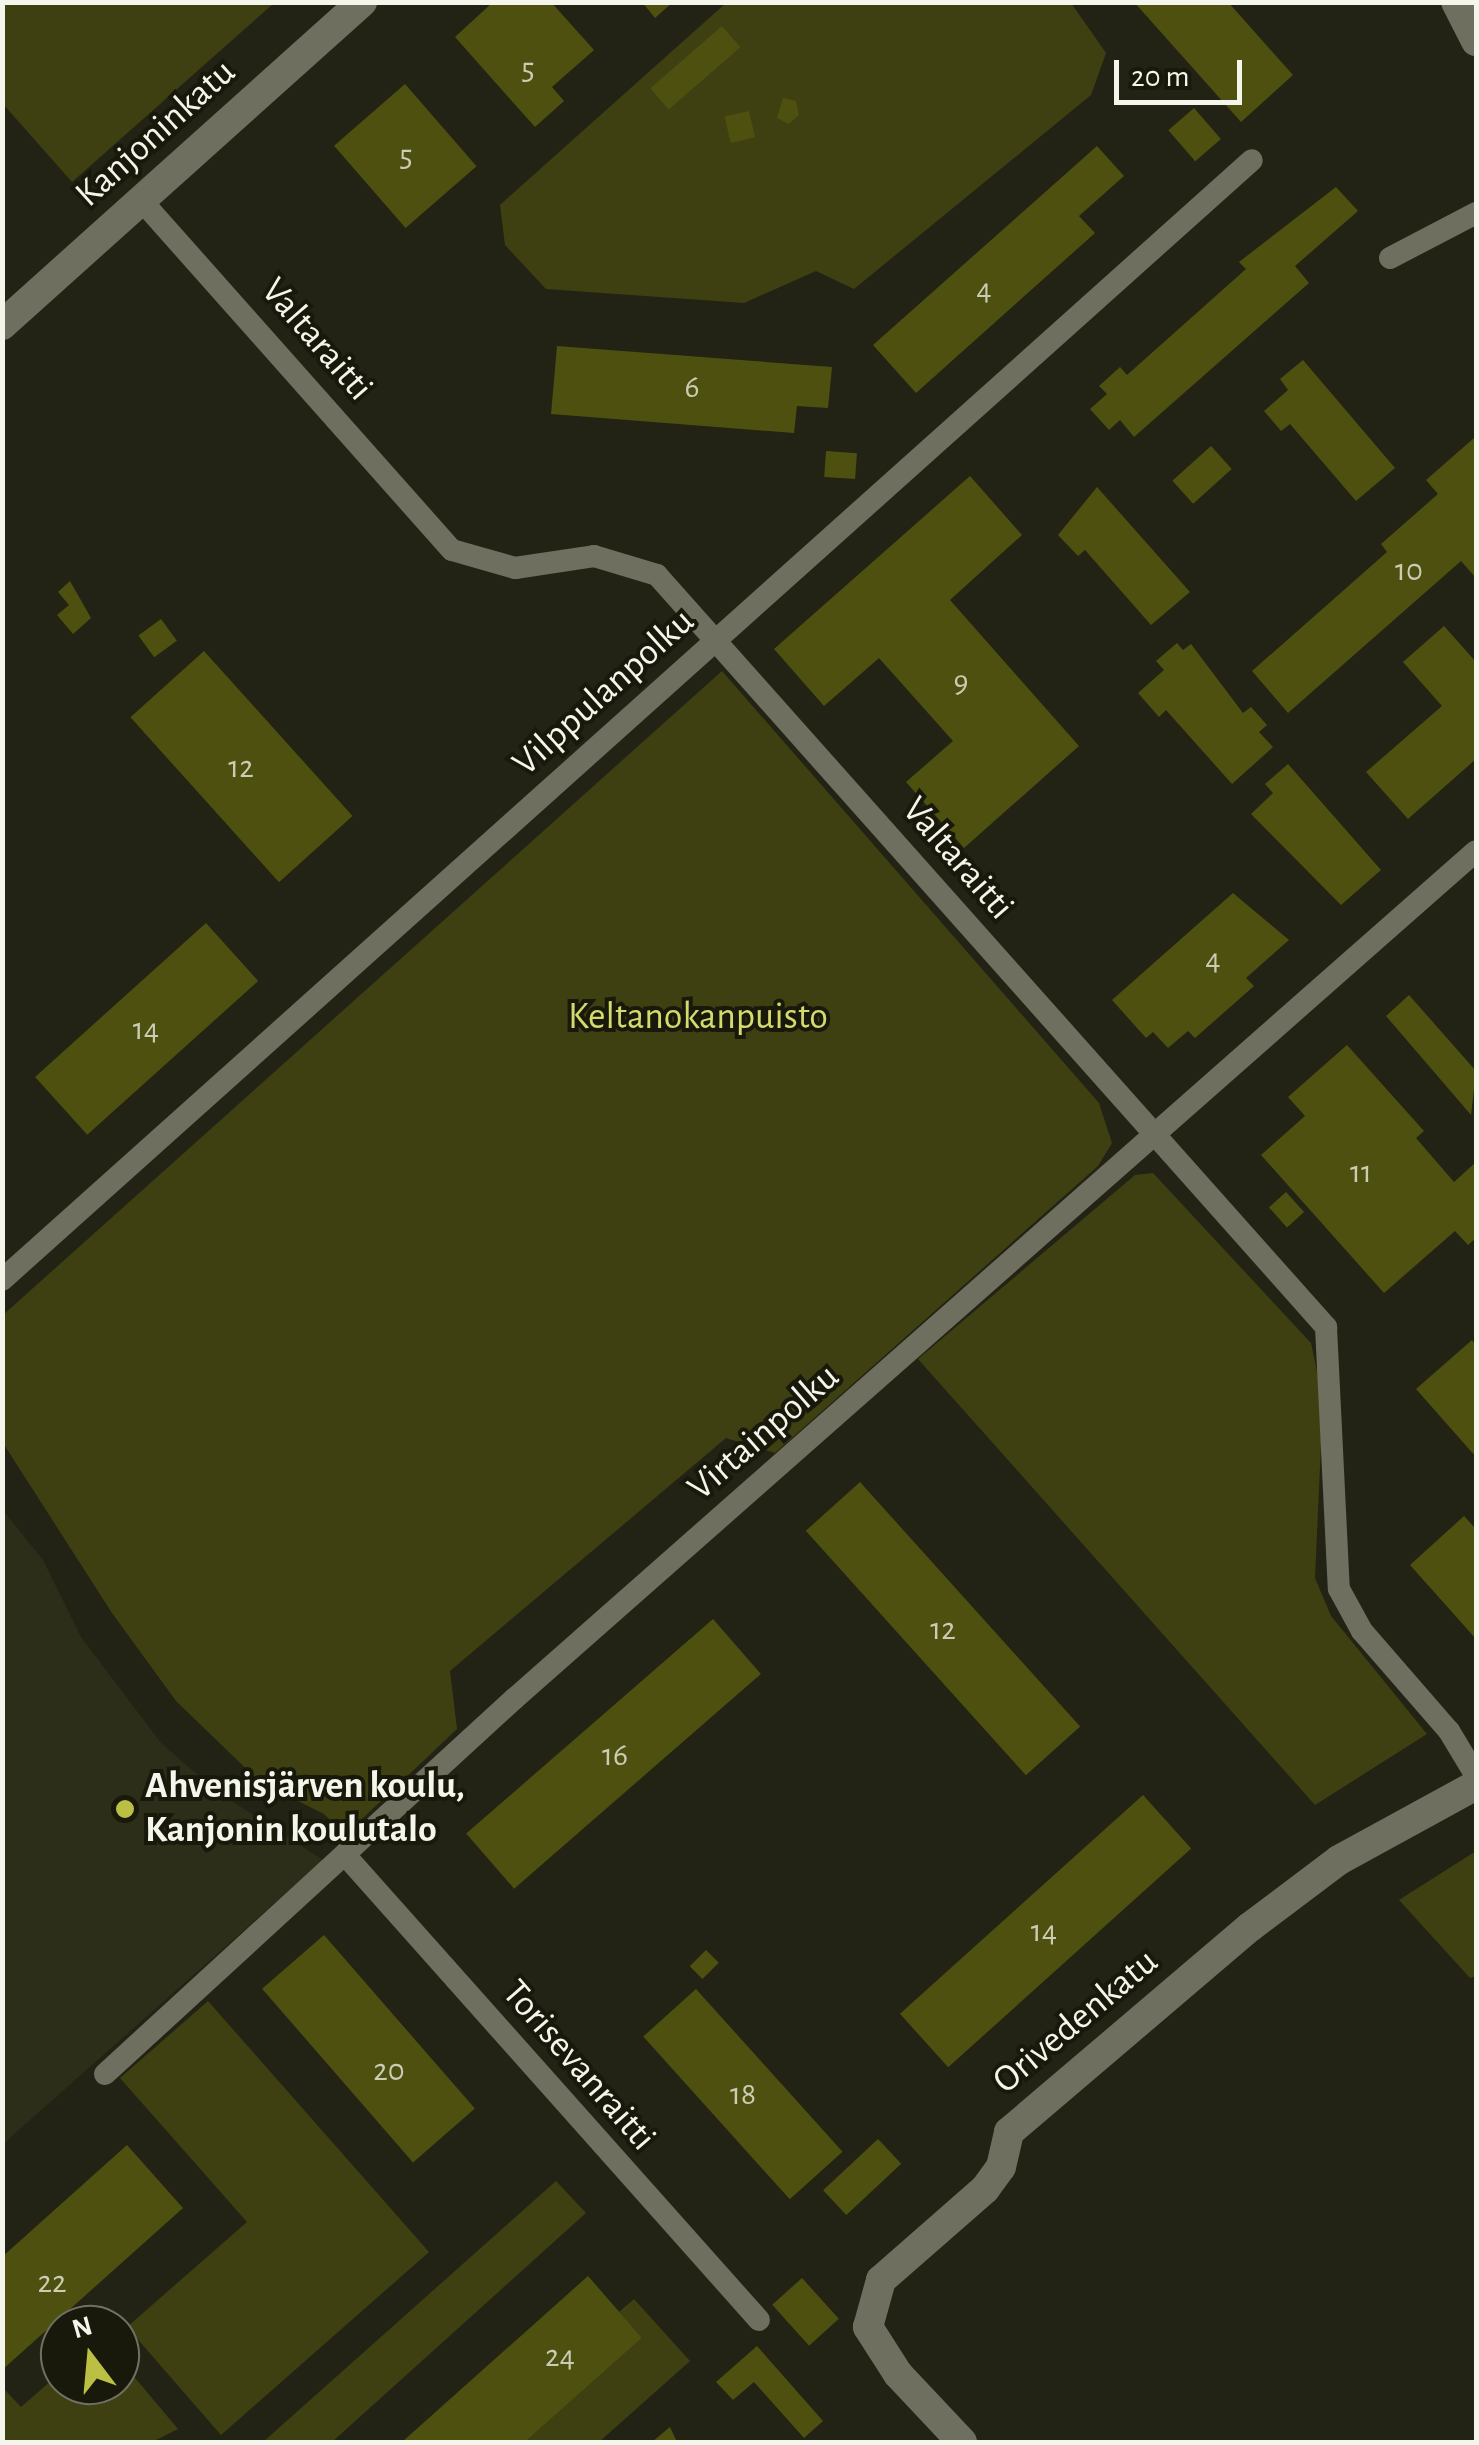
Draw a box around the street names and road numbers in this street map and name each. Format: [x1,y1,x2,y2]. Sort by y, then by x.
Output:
street label: Kanjoninkatu [67,50,245,218]
street label: Valtaraitti [250,269,382,411]
street label: Vilppulanpolku [504,600,704,786]
street label: Valtaraitti [891,788,1023,930]
street label: Virtainpolku [679,1355,849,1511]
street label: Orivedenkatu [984,1940,1168,2104]
street label: Torisevanraitti [491,1971,665,2161]

